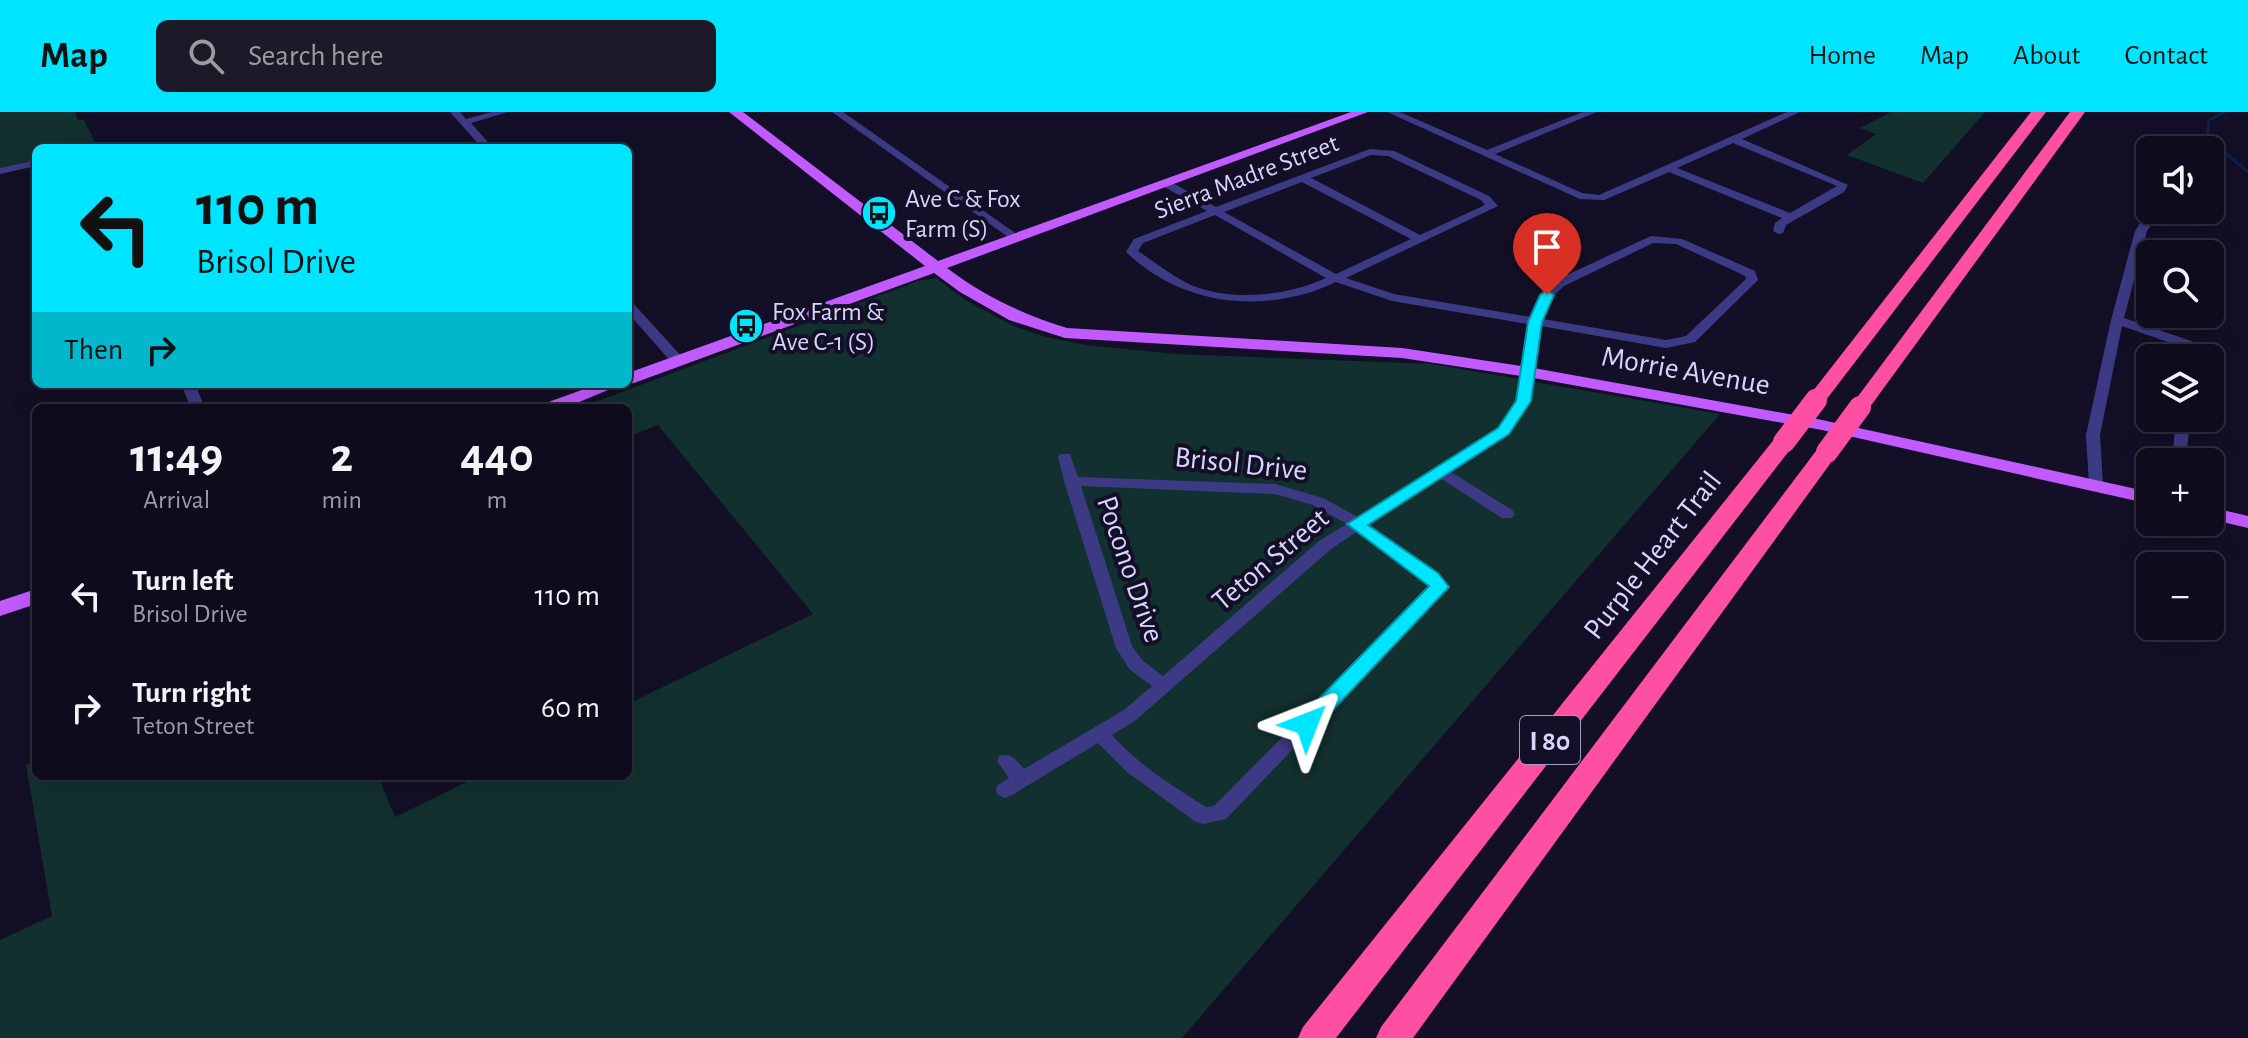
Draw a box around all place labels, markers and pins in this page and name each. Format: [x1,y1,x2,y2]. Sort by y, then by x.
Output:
place label: Ave C & Fox Farm (S) [905,186,1021,242]
bus stop icon: Ave C & Fox Farm (S) [860,194,898,232]
pin [1513,213,1581,295]
place label: Fox Farm & Ave C-1 (S) [772,299,884,355]
bus stop icon: Fox Farm & Ave C-1 (S) [727,307,765,345]

